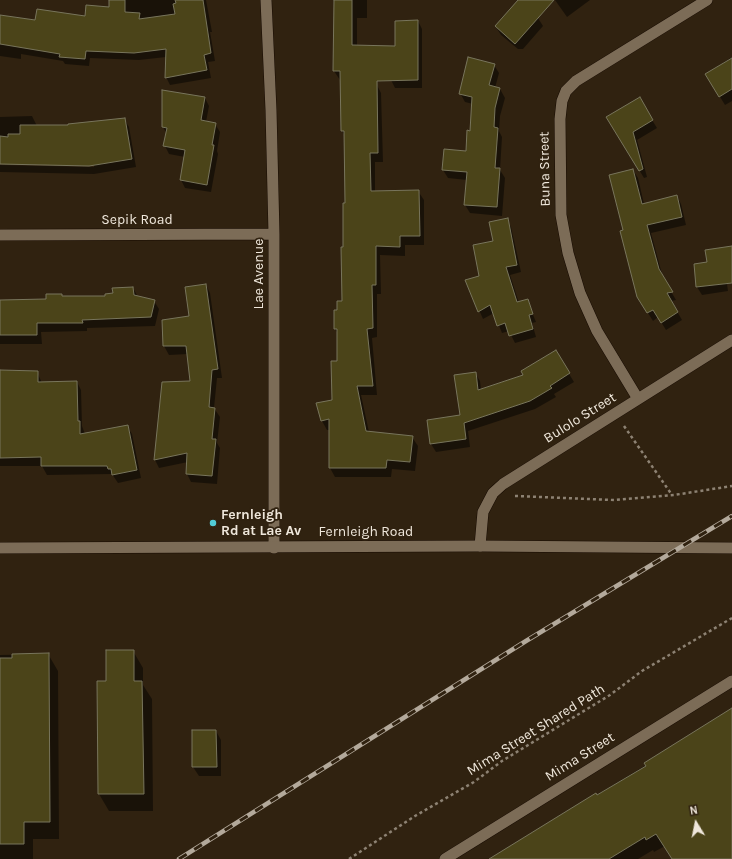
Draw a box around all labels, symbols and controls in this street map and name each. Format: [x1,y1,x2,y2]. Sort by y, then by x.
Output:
street label: Buna Street [536,131,554,207]
street label: Sepik Road [101,212,173,228]
street label: Lae Avenue [251,239,267,309]
street label: Bulolo Street [541,389,619,447]
place label: Fernleigh Rd at Lae Av [221,507,301,540]
marker: Fernleigh Rd at Lae Av [208,518,218,528]
street label: Fernleigh Road [319,524,413,540]
street label: Mima Street Shared Path [464,681,608,779]
street label: Mima Street [542,729,618,785]
north arrow [676,803,716,843]
text: N [689,804,699,818]

